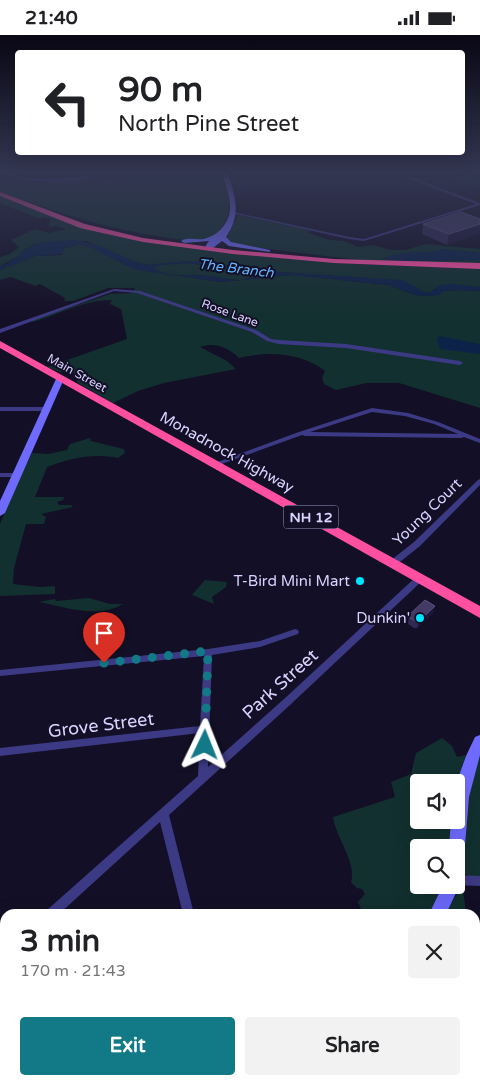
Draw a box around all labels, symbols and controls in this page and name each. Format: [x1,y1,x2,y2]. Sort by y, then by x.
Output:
text: 21:40 [25,7,78,29]
text: 90 m [118,69,203,111]
icon: left [35,70,100,135]
text: North Pine Street [118,111,299,137]
water label: The Branch [197,255,275,282]
street label: Rose Lane [200,296,260,330]
street label: Main Street [45,351,110,395]
street label: Monadnock Highway [157,408,297,496]
street label: Young Court [389,474,466,549]
road number: NH 12 [284,506,338,529]
place label: T-Bird Mini Mart [234,572,350,590]
marker: T-Bird Mini Mart [354,575,366,587]
place label: Dunkin' [356,609,410,627]
pin [83,612,125,663]
marker: Dunkin' [414,612,426,624]
icon: arrive [90,619,118,647]
street label: Park Street [237,644,323,724]
street label: Grove Street [47,708,155,742]
position arrow [178,718,230,770]
map controls [410,774,465,894]
button: sound [410,774,465,829]
button: search [410,839,465,894]
text: 3 min [20,923,100,960]
button: close [408,926,460,978]
text: 170 m · 21:43 [20,961,126,981]
button: Exit [20,1017,235,1075]
button: Share [245,1017,460,1075]

